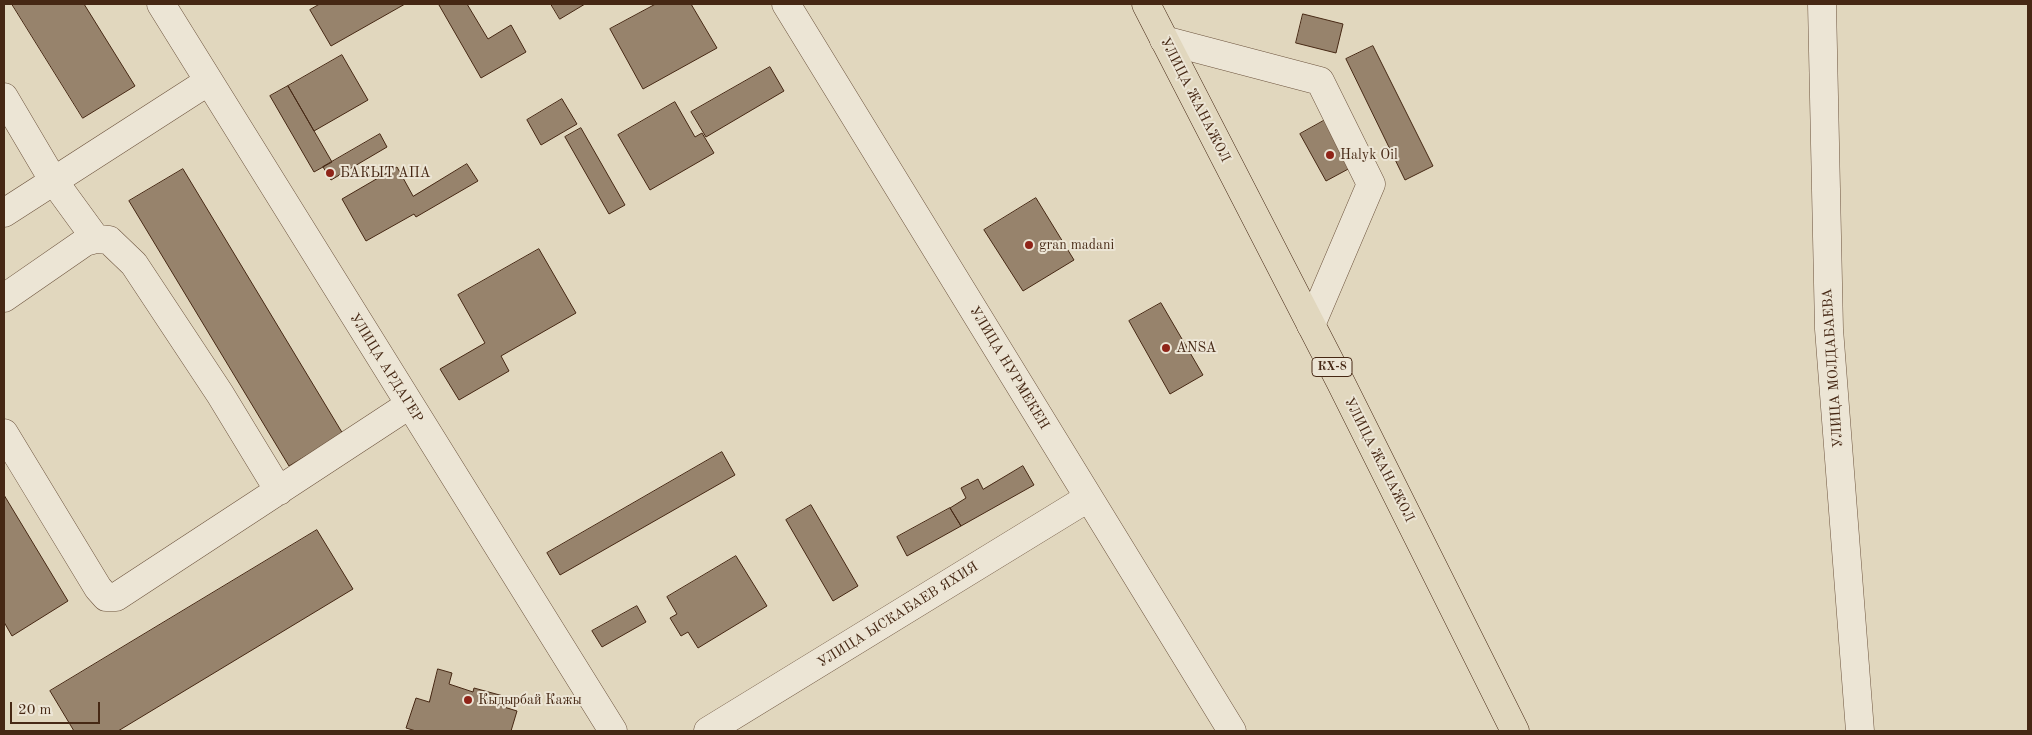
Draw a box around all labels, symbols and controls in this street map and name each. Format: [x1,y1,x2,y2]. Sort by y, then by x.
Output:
street label: УЛИЦА ЖАНАЖОЛ [1156,35,1234,165]
place label: Halyk Oil [1340,147,1398,163]
marker: Halyk Oil [1324,149,1336,161]
place label: БАКЫТ АПА [340,165,430,181]
marker: БАКЫТ АПА [324,167,336,179]
place label: gran madani [1039,237,1114,253]
marker: gran madani [1023,239,1035,251]
street label: УЛИЦА МОЛДАБАЕВА [1819,288,1847,448]
street label: УЛИЦА НУРМЕКЕН [966,303,1052,433]
street label: УЛИЦА АРДАГЕР [346,310,426,426]
place label: ANSA [1176,340,1217,356]
marker: ANSA [1160,342,1172,354]
road number: КХ-8 [1312,358,1352,377]
street label: УЛИЦА ЖАНАЖОЛ [1340,395,1418,525]
street label: УЛИЦА ЫСКАБАЕВ ЯХИЯ [815,558,981,672]
scale bar [12,692,102,724]
place label: Кыдырбай Кажы [478,692,582,708]
marker: Кыдырбай Кажы [462,694,474,706]
text: 20 m [18,703,52,718]

